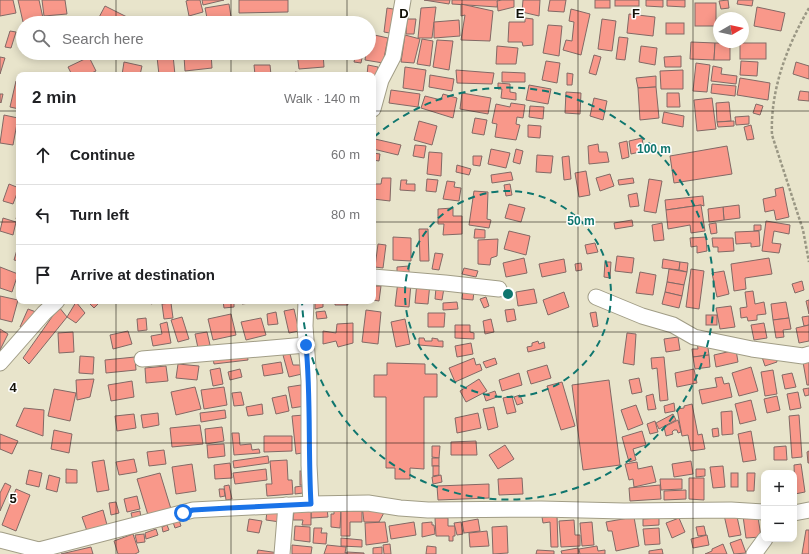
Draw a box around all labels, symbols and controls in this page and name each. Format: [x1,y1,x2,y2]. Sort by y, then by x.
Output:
text: D [399,6,409,21]
text: E [516,6,525,21]
text: F [632,6,640,21]
north arrow [713,12,749,48]
search box [16,16,376,60]
icon: search [30,27,52,49]
text: Search here [62,30,144,47]
text: 2 min [32,88,76,107]
text: Walk · 140 m [284,91,360,106]
text: 100 m [637,142,671,156]
icon: ahead [32,144,54,166]
text: Continue [70,146,135,163]
text: 60 m [331,147,360,162]
icon: left [32,204,54,226]
text: Turn left [70,206,129,223]
text: 80 m [331,207,360,222]
text: 50 m [567,214,595,228]
icon: arrive [32,264,54,286]
text: Arrive at destination [70,266,215,283]
centre of rings [501,287,515,301]
route end [297,336,315,354]
text: 4 [9,380,17,395]
map controls [761,470,797,542]
button: + [761,470,797,506]
text: 5 [9,491,17,506]
route start [174,504,192,522]
button: − [761,506,797,542]

